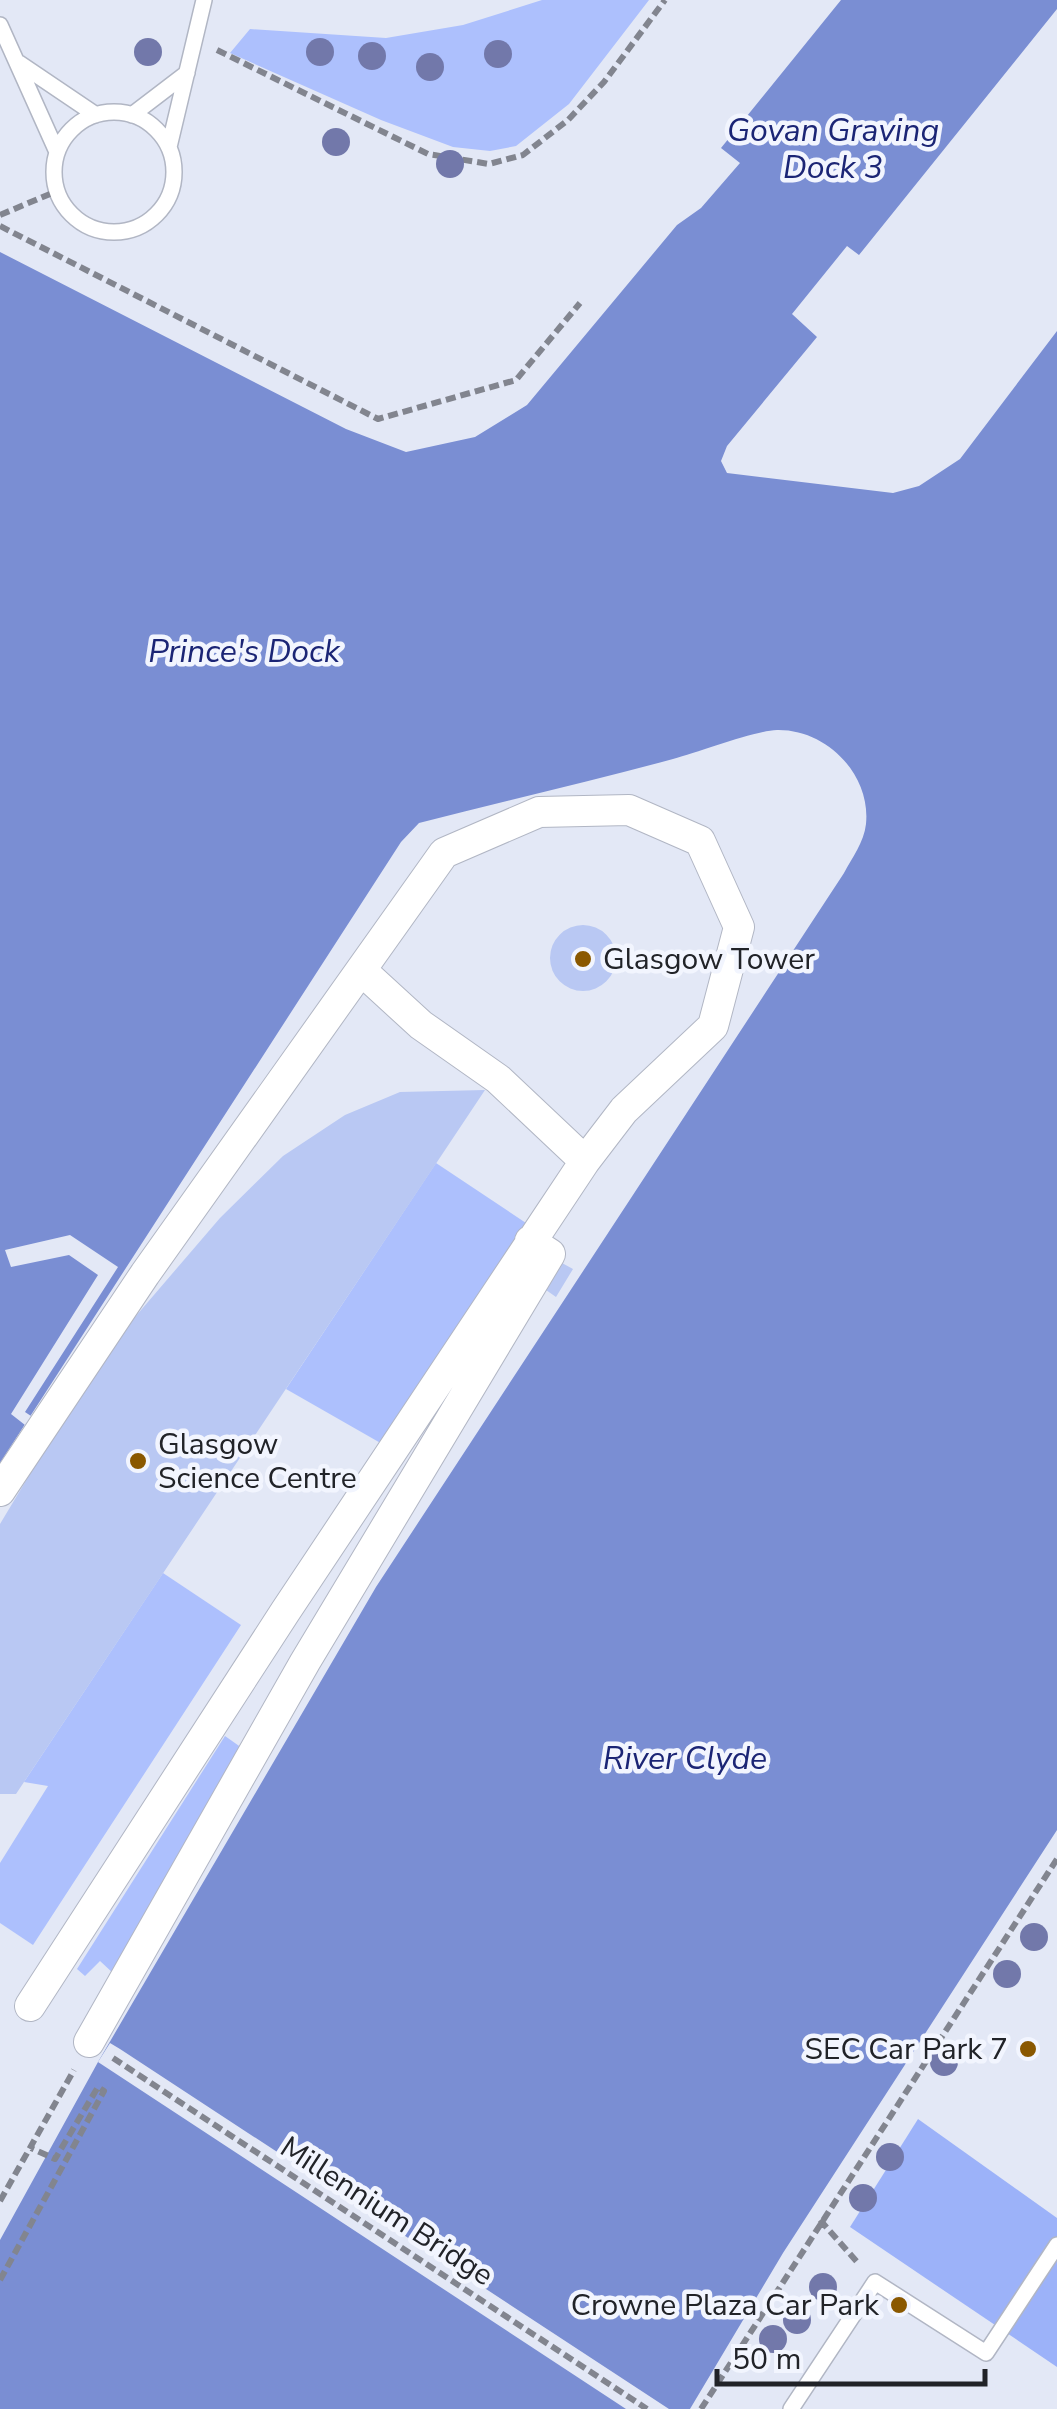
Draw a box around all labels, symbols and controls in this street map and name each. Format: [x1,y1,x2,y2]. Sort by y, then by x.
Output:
water label: Govan Graving Dock 3 [727,109,939,189]
water label: Prince's Dock [148,630,341,673]
place label: Glasgow Tower [603,939,815,980]
marker: Glasgow Tower [572,948,594,970]
place label: Glasgow Science Centre [158,1424,357,1499]
marker: Glasgow Science Centre [127,1450,149,1472]
water label: River Clyde [603,1737,767,1780]
place label: SEC Car Park 7 [805,2029,1008,2070]
marker: SEC Car Park 7 [1017,2038,1039,2060]
street label: Millennium Bridge [272,2127,501,2296]
place label: Crowne Plaza Car Park [571,2285,880,2326]
marker: Crowne Plaza Car Park [888,2294,910,2316]
scale bar [717,2324,984,2386]
text: 50 m [732,2339,801,2380]

